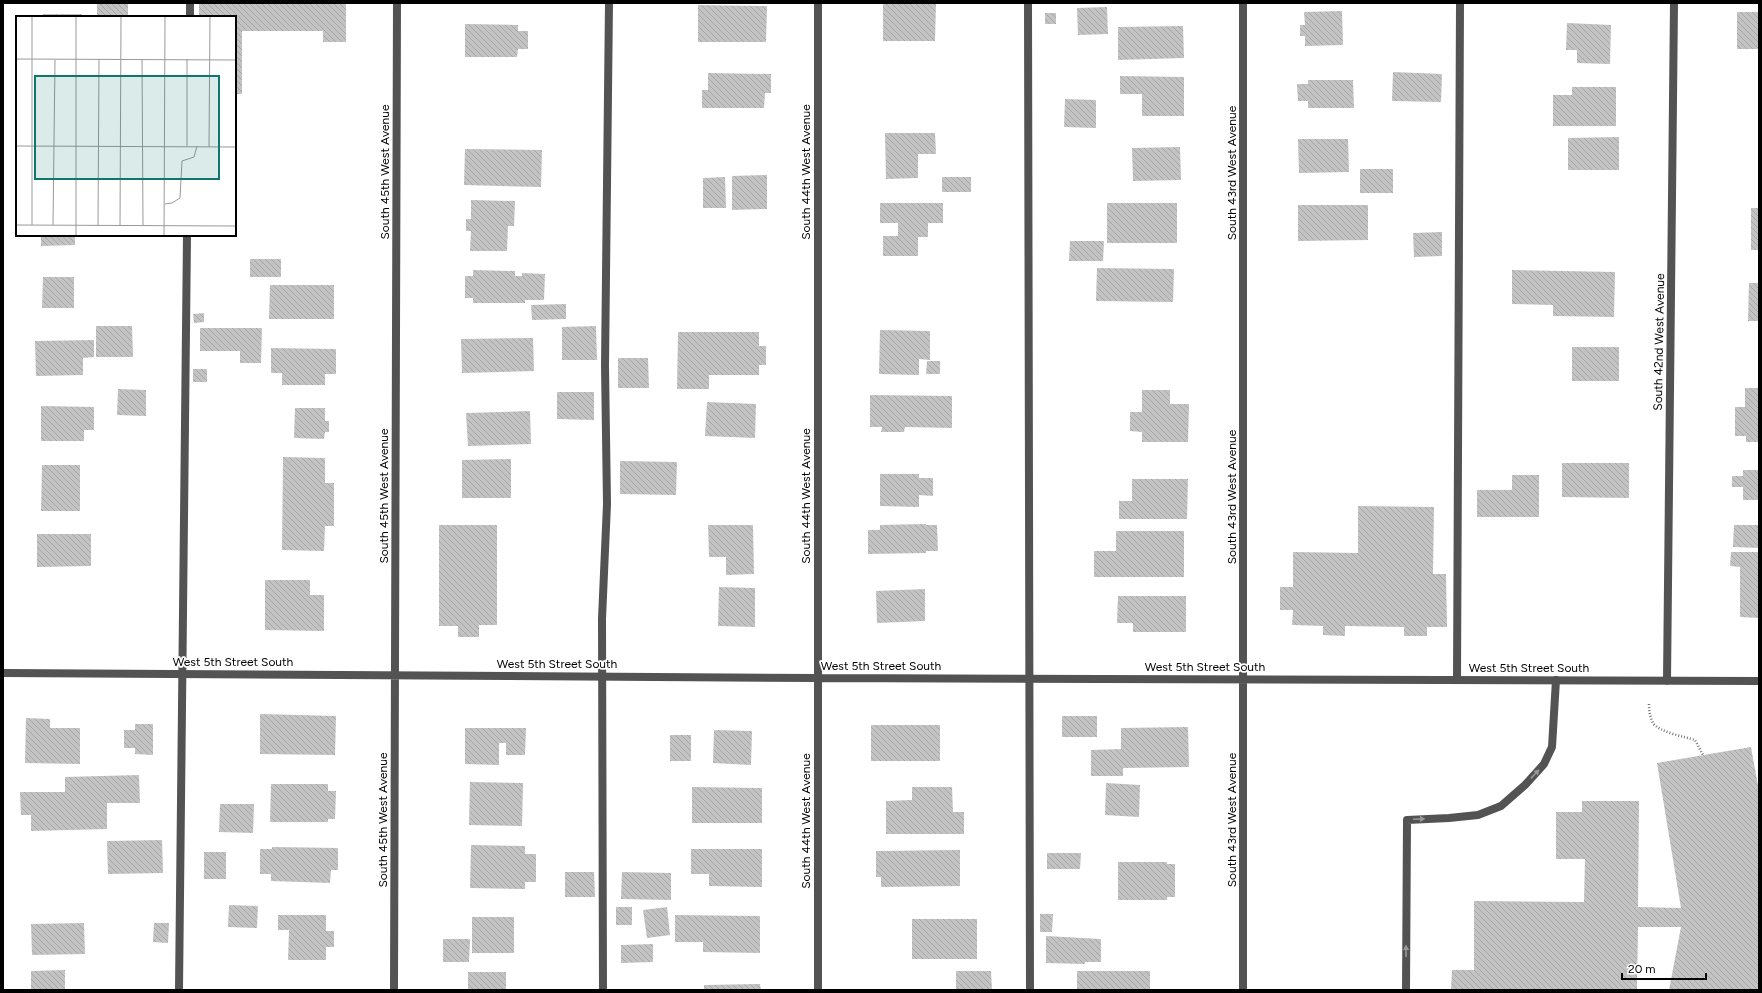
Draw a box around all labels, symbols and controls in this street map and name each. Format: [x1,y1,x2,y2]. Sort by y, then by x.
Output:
inset map [16,16,236,236]
street label: South 45th West Avenue [378,104,392,240]
street label: South 44th West Avenue [799,104,813,240]
street label: South 43rd West Avenue [1225,105,1239,240]
street label: South 42nd West Avenue [1651,273,1667,411]
street label: South 45th West Avenue [377,428,391,564]
street label: South 44th West Avenue [799,428,813,564]
street label: South 43rd West Avenue [1225,429,1239,564]
street label: West 5th Street South [173,655,294,669]
street label: West 5th Street South [497,657,618,671]
street label: West 5th Street South [821,659,942,673]
street label: West 5th Street South [1145,660,1266,674]
street label: West 5th Street South [1469,661,1590,675]
street label: South 45th West Avenue [376,752,390,888]
street label: South 43rd West Avenue [1225,752,1239,887]
street label: South 44th West Avenue [799,753,813,889]
one-way arrow [1530,769,1540,779]
one-way arrow [1413,816,1426,822]
one-way arrow [1403,944,1409,957]
scale bar [1622,955,1706,981]
text: 20 m [1628,962,1656,976]

